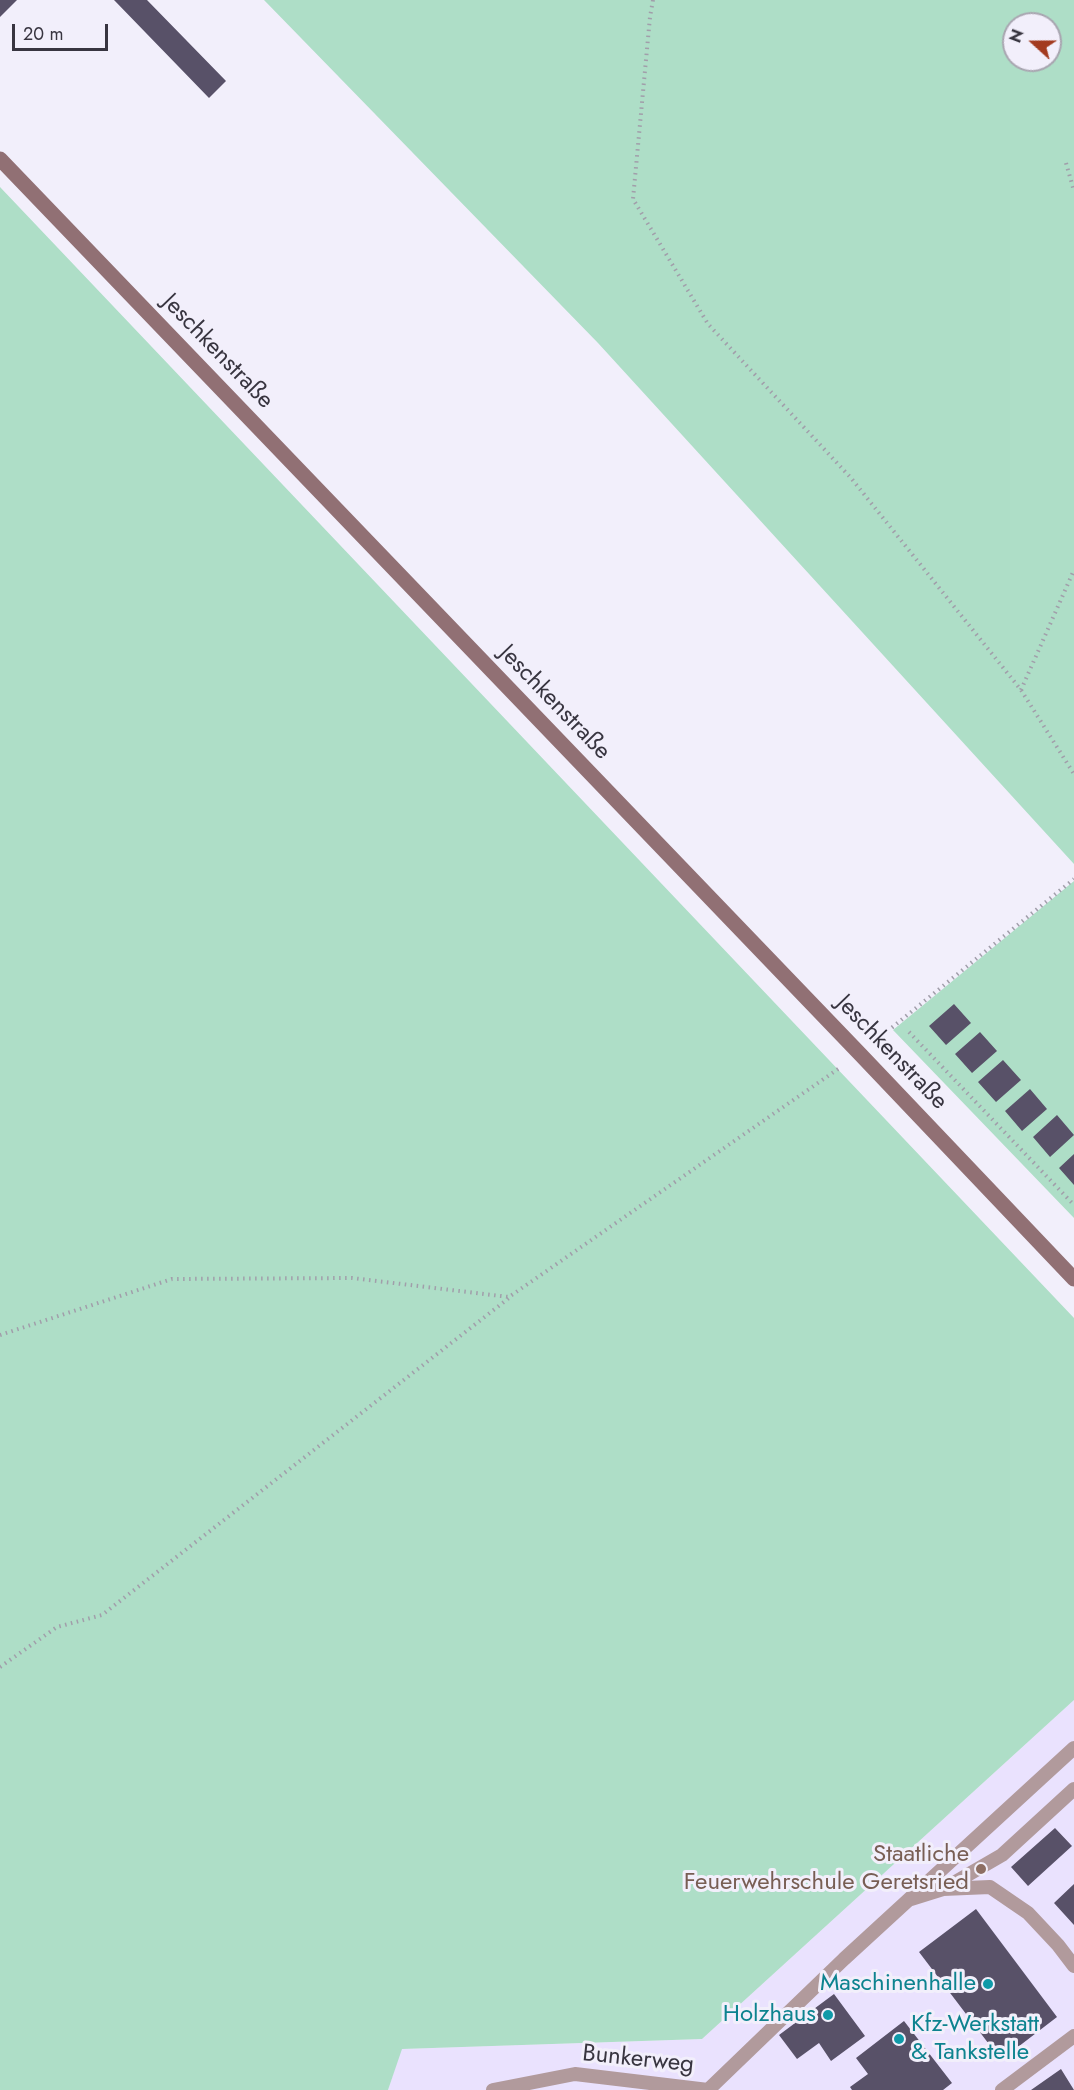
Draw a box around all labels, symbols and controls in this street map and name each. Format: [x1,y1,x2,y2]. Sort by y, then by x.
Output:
scale bar [15,12,111,50]
north arrow [1002,12,1062,72]
text: 20 m [23,21,63,47]
text: N [1004,26,1030,46]
street label: Jeschkenstraße [155,289,279,415]
street label: Jeschkenstraße [492,640,616,766]
street label: Jeschkenstraße [829,990,953,1116]
place label: Staatliche Feuerwehrschule Geretsried [684,1841,969,1897]
marker: Staatliche Feuerwehrschule Geretsried [974,1862,988,1876]
place label: Maschinenhalle [820,1970,976,1998]
marker: Maschinenhalle [981,1977,995,1991]
place label: Holzhaus [723,2001,816,2029]
marker: Holzhaus [821,2008,835,2022]
place label: Kfz-Werkstatt & Tankstelle [911,2011,1039,2067]
marker: Kfz-Werkstatt & Tankstelle [892,2032,906,2046]
street label: Bunkerweg [581,2040,695,2080]

